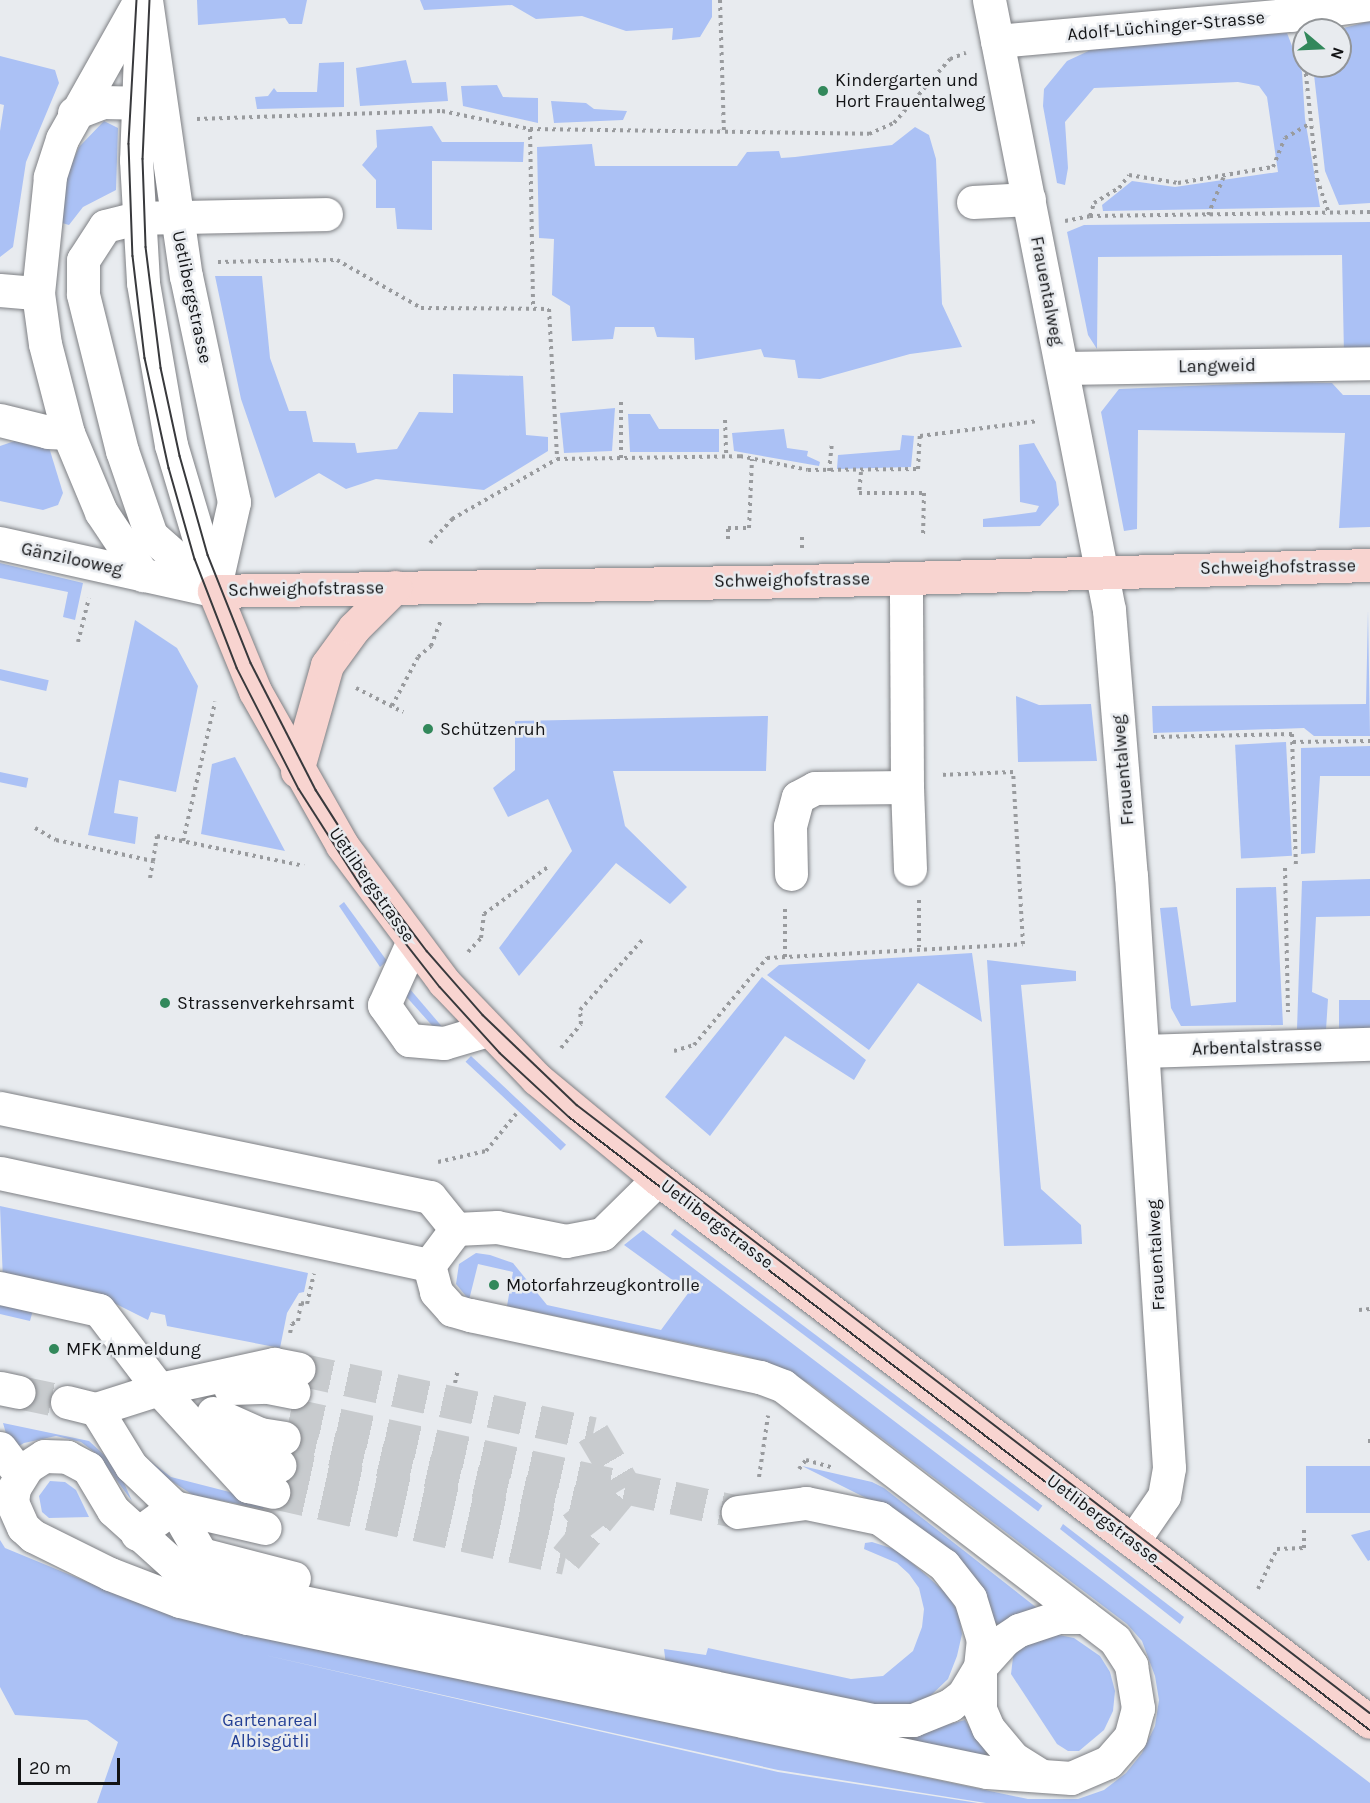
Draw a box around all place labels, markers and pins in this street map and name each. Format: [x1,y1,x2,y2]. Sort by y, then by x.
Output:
place label: Kindergarten und Hort Frauentalweg [835,70,985,112]
marker: Kindergarten und Hort Frauentalweg [816,84,830,98]
place label: Schützenruh [440,718,546,740]
marker: Schützenruh [421,722,435,736]
place label: Strassenverkehrsamt [177,992,355,1014]
marker: Strassenverkehrsamt [158,996,172,1010]
place label: Motorfahrzeugkontrolle [506,1274,700,1296]
marker: Motorfahrzeugkontrolle [487,1278,501,1292]
place label: MFK Anmeldung [66,1338,201,1360]
marker: MFK Anmeldung [47,1342,61,1356]

